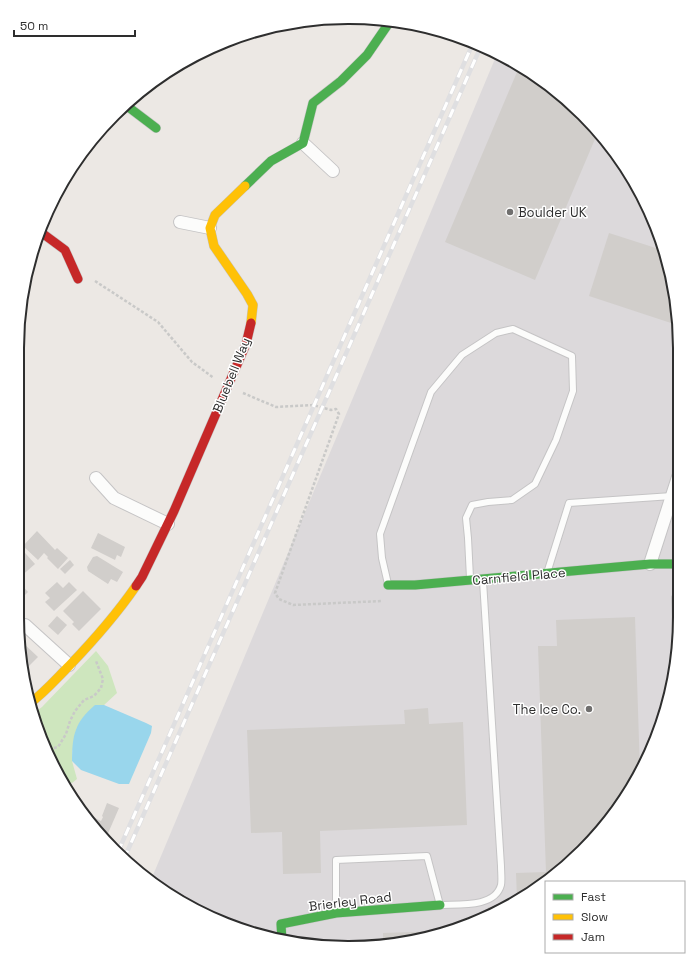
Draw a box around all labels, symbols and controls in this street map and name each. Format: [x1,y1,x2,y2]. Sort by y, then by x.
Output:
scale bar [14,12,135,38]
text: 50 m [20,18,48,34]
place label: Boulder UK [518,204,587,221]
marker: Boulder UK [505,207,515,217]
street label: Bluebell Way [209,335,254,415]
street label: Carnfield Place [472,564,566,589]
place label: The Ice Co. [513,701,581,718]
marker: The Ice Co. [584,704,594,714]
legend [545,881,685,953]
street label: Brierley Road [308,888,392,915]
text: Fast [581,889,606,905]
text: Slow [581,909,608,925]
text: Jam [581,929,605,945]

